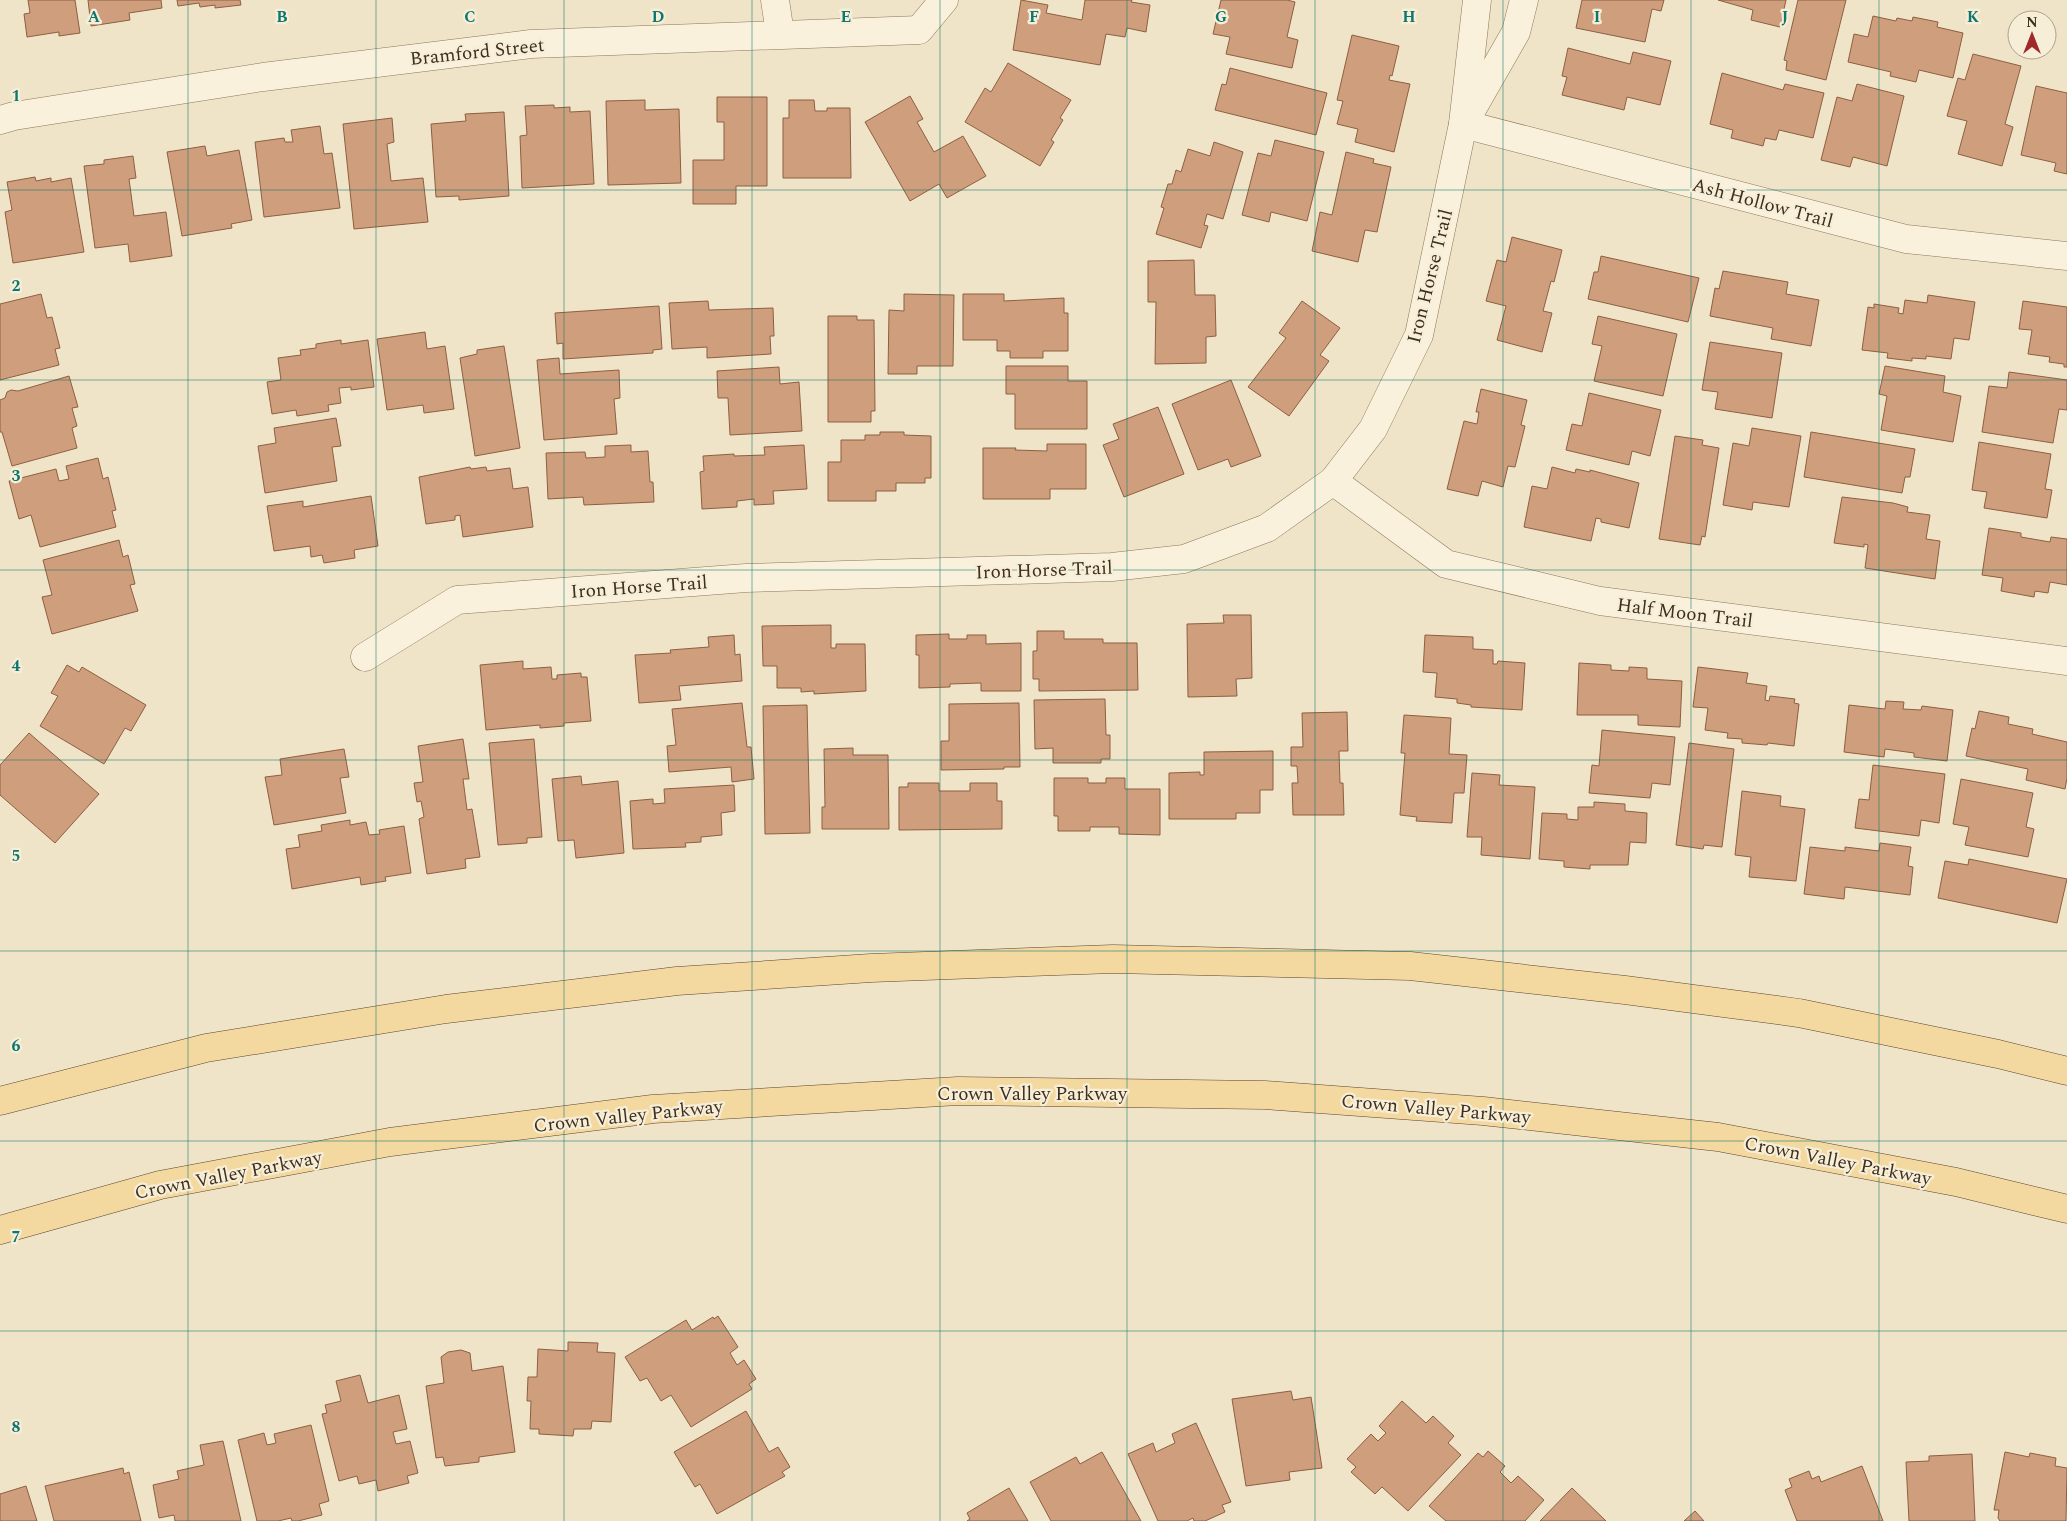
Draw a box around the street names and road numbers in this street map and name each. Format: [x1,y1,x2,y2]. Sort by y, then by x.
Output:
street label: Bramford Street [408,31,546,74]
street label: Ash Hollow Trail [1689,171,1836,236]
street label: Iron Horse Trail [1400,206,1461,346]
street label: Iron Horse Trail [975,554,1113,587]
street label: Iron Horse Trail [570,568,709,607]
street label: Half Moon Trail [1615,591,1755,636]
street label: Crown Valley Parkway [937,1080,1128,1109]
street label: Crown Valley Parkway [1340,1087,1533,1132]
street label: Crown Valley Parkway [532,1092,725,1141]
street label: Crown Valley Parkway [1742,1129,1935,1194]
street label: Crown Valley Parkway [132,1143,325,1208]

